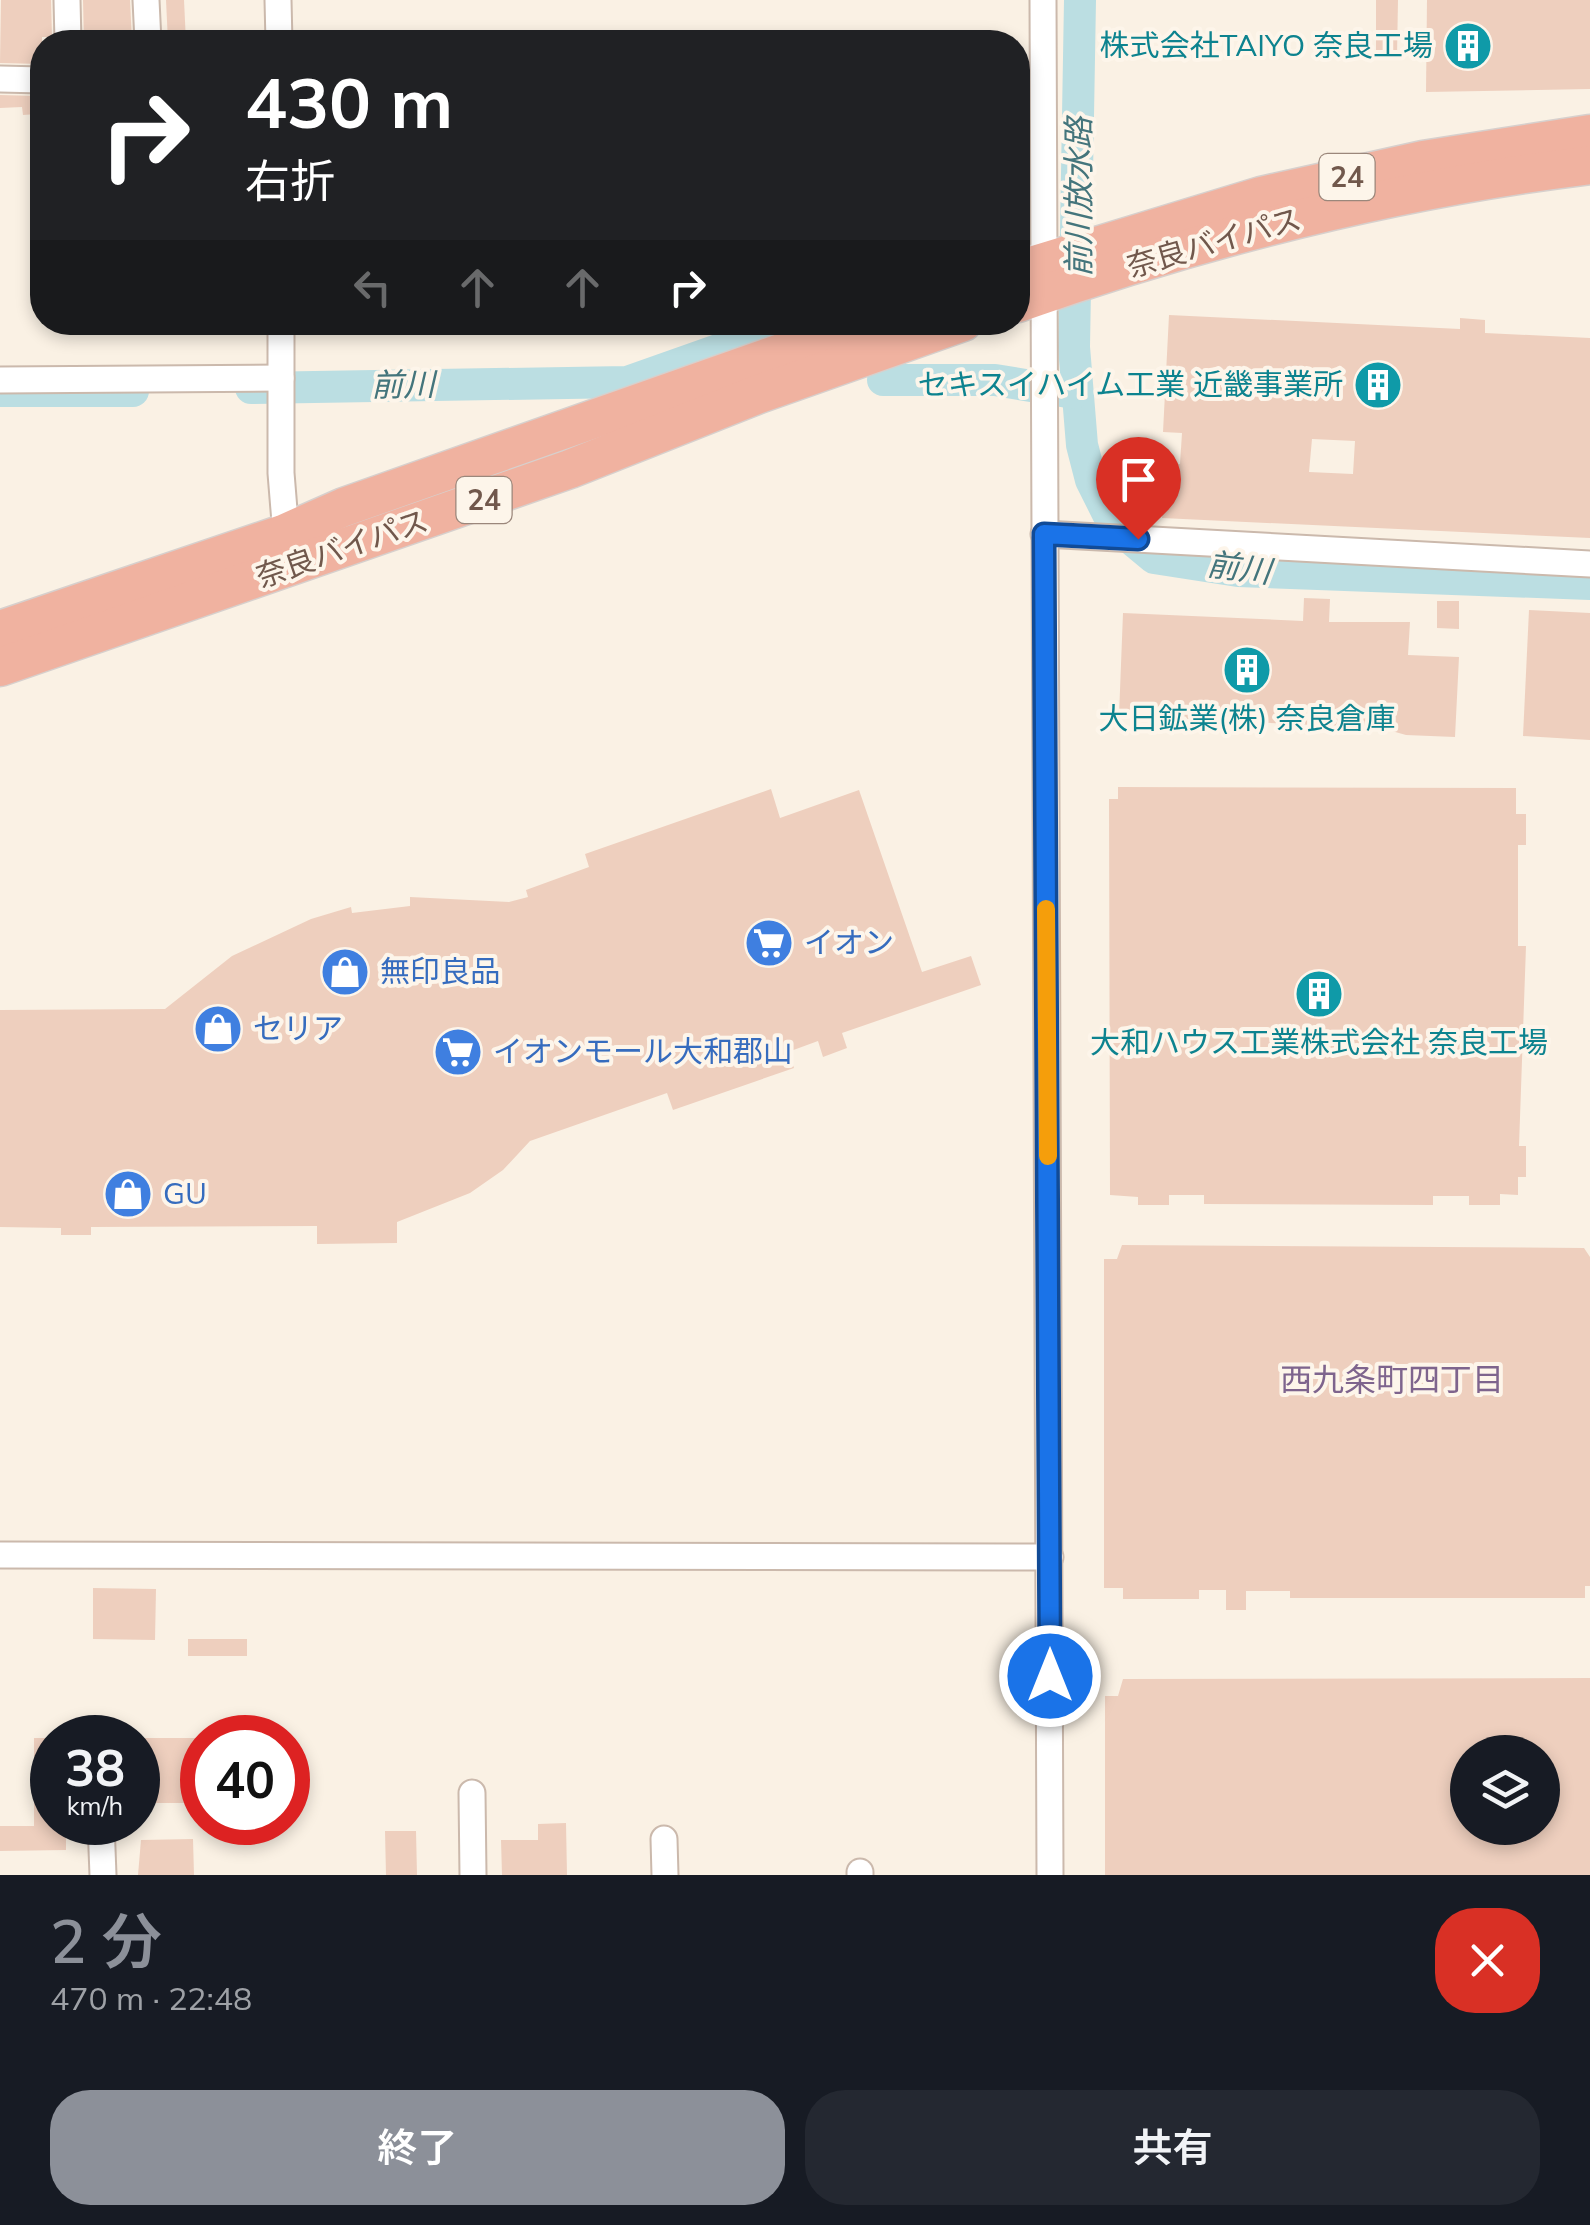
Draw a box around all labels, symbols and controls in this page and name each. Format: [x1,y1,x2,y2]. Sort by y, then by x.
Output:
building icon: 株式会社TAIYO 奈良工場 [1442,20,1494,72]
place label: 株式会社TAIYO 奈良工場 [1099,26,1433,64]
text: 430 m [245,58,453,146]
icon: right [80,70,210,200]
water label: 前川放水路 [1058,114,1098,277]
text: 右折 [245,152,335,208]
road number: 24 [1320,154,1374,200]
street label: 奈良バイパス [1122,199,1305,285]
icon: left [345,260,400,315]
icon: ahead [450,260,505,315]
icon: ahead [555,260,610,315]
icon: right [660,260,715,315]
building icon: セキスイハイム工業 近畿事業所 [1352,359,1404,411]
water label: 前川 [371,363,438,405]
place label: セキスイハイム工業 近畿事業所 [918,365,1343,403]
pin [1096,437,1181,540]
icon: arrive [1111,452,1166,507]
road number: 24 [456,477,512,523]
street label: 奈良バイパス [251,501,433,595]
water label: 前川 [1205,543,1276,591]
building icon: 大日鉱業(株) 奈良倉庫 [1221,644,1273,696]
place label: 大日鉱業(株) 奈良倉庫 [1099,699,1395,737]
supermarket icon: イオン [743,917,795,969]
place label: イオン [804,923,894,961]
shop icon: 無印良品 [319,946,371,998]
place label: 無印良品 [380,952,500,990]
building icon: 大和ハウス工業株式会社 奈良工場 [1293,968,1345,1020]
shop icon: セリア [192,1003,244,1055]
place label: セリア [253,1009,343,1047]
place label: 大和ハウス工業株式会社 奈良工場 [1090,1023,1548,1061]
supermarket icon: イオンモール大和郡山 [432,1026,484,1078]
place label: イオンモール大和郡山 [493,1032,793,1070]
shop icon: GU [102,1168,154,1220]
place label: GU [163,1174,207,1212]
district label: 西九条町四丁目 [1280,1359,1504,1399]
position arrow [998,1624,1102,1728]
speed limit sign: 40 [180,1715,310,1845]
map controls [1450,1735,1560,1845]
button: layers [1450,1735,1560,1845]
text: 38 [65,1736,125,1799]
text: km/h [67,1790,123,1821]
text: 2 分 [50,1903,162,1978]
button: close [1435,1908,1540,2013]
text: 470 m · 22:48 [50,1978,252,2018]
button: 終了 [50,2090,785,2205]
button: 共有 [805,2090,1540,2205]

